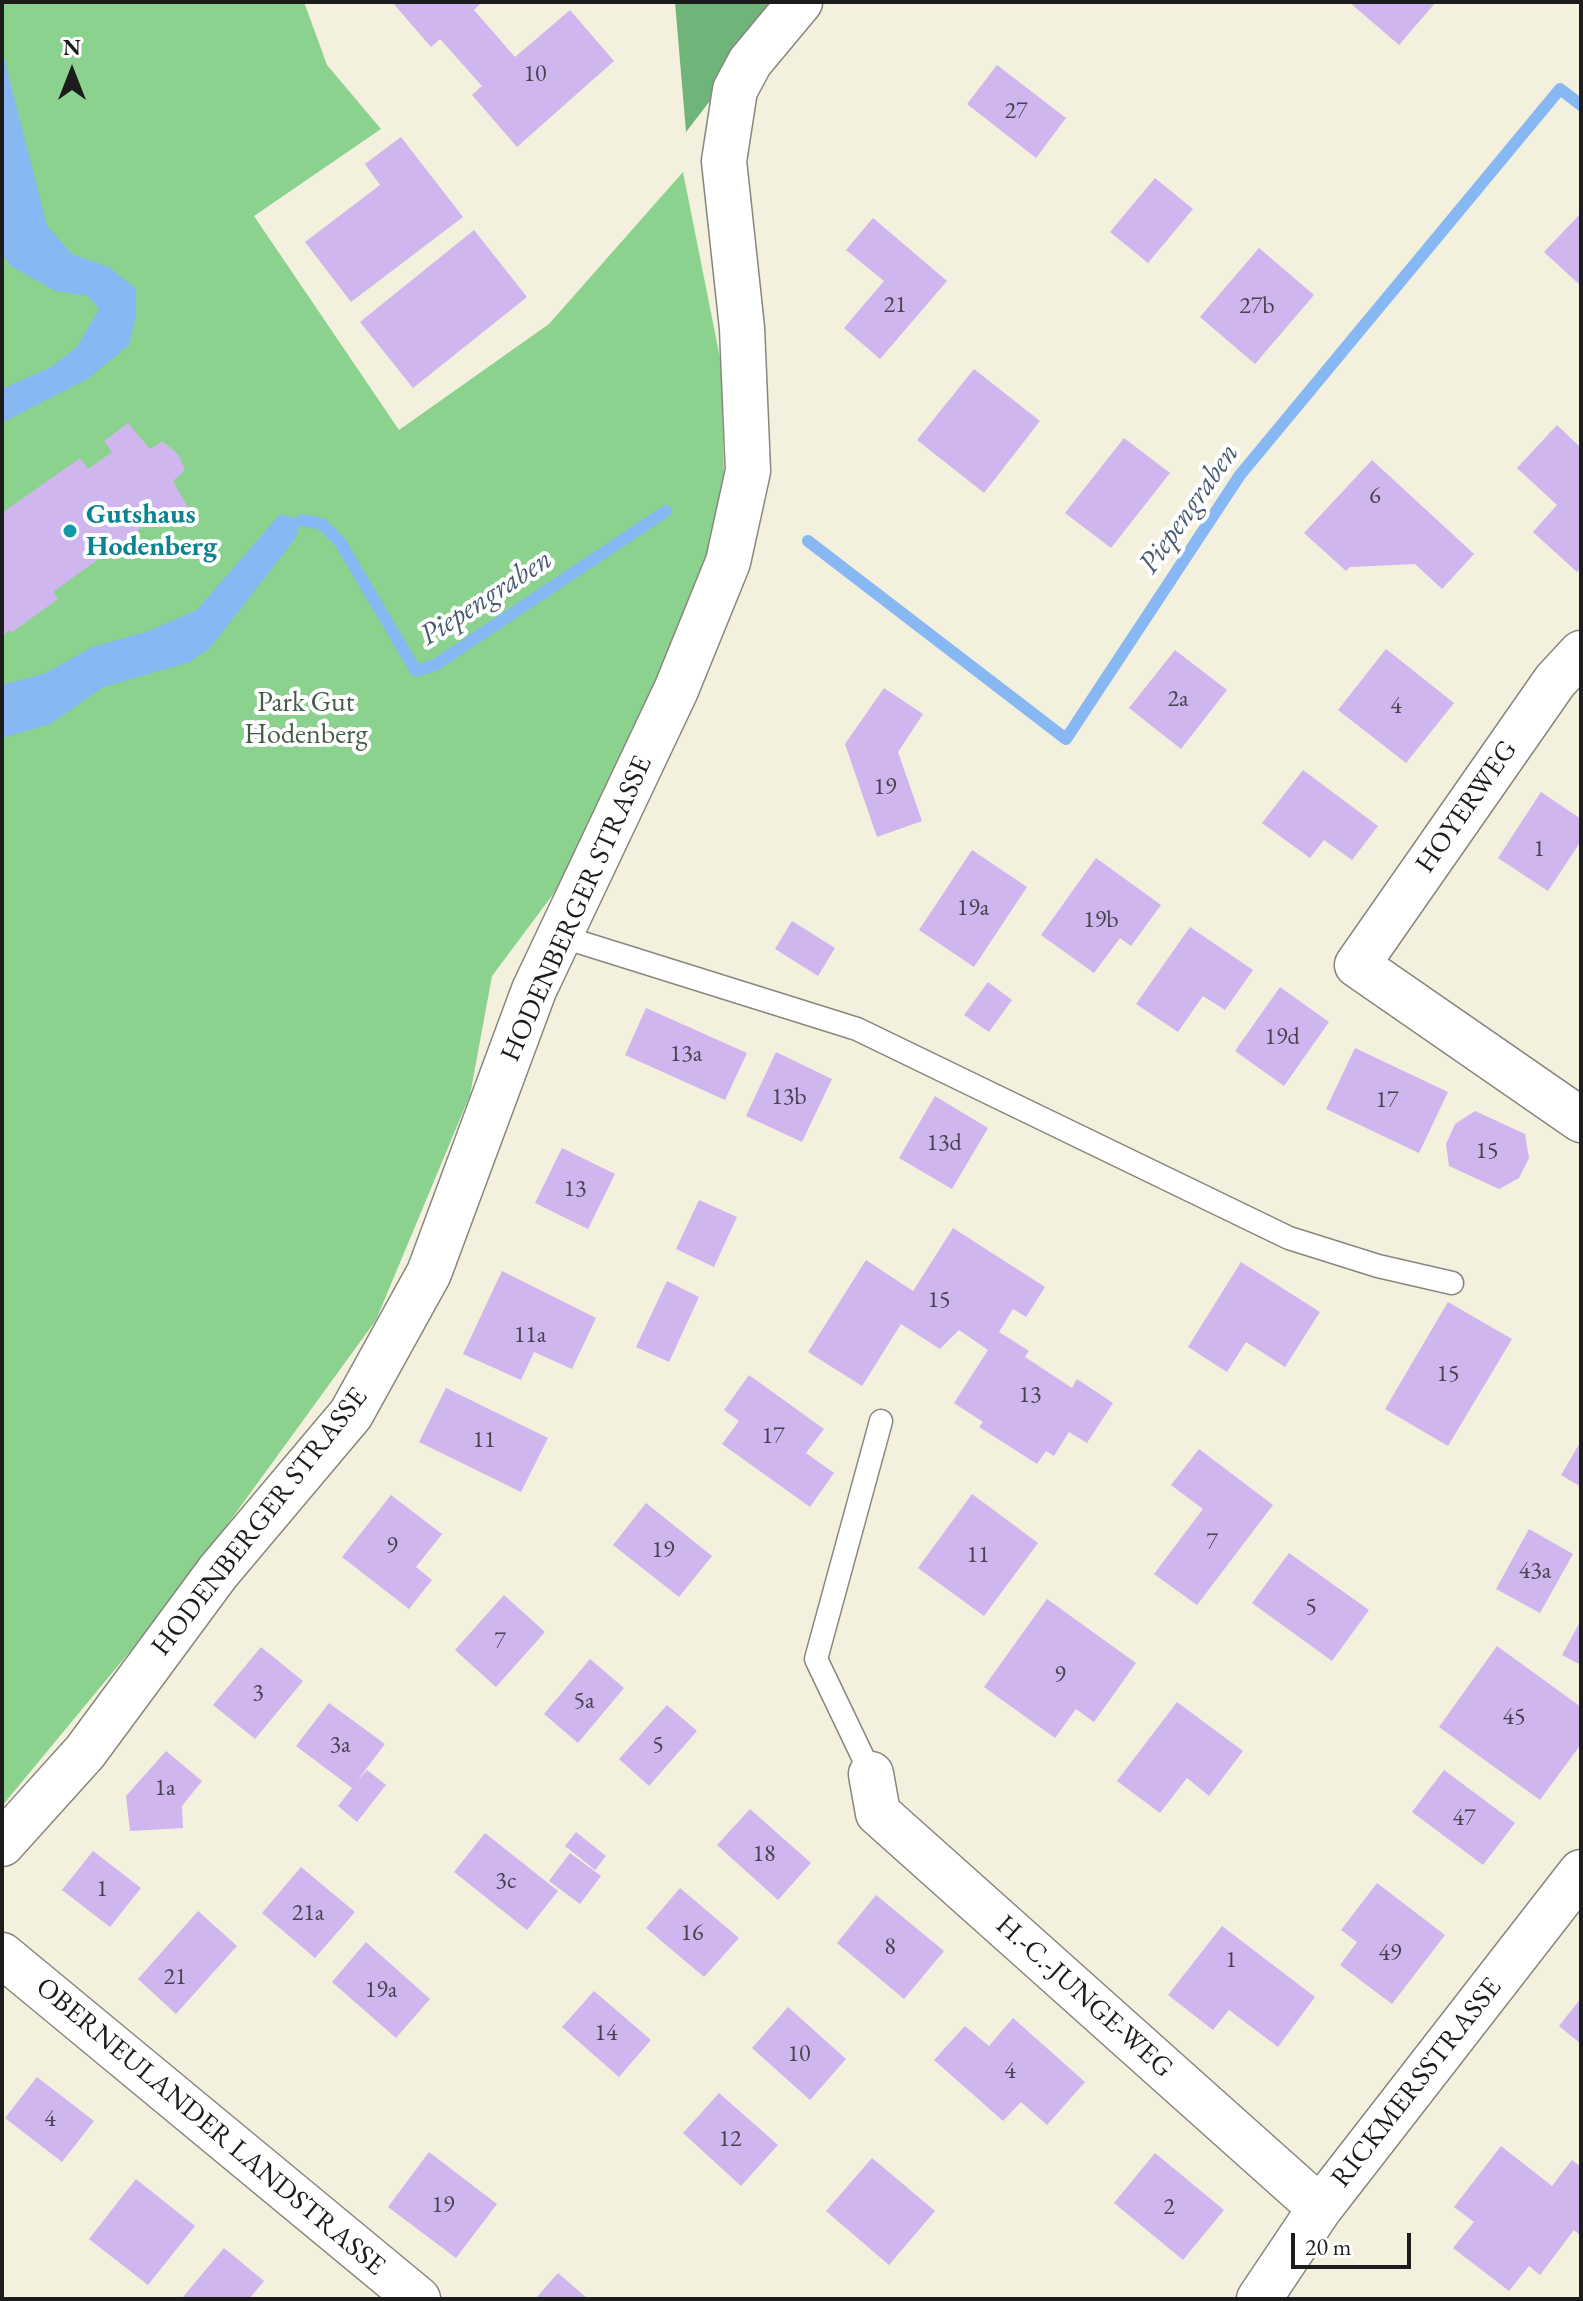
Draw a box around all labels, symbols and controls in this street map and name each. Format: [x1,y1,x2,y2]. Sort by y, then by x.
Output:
north arrow [32,32,112,112]
text: N [63,33,81,62]
house number: 10 [523,60,547,88]
house number: 27 [1004,97,1028,125]
house number: 21 [883,291,907,319]
house number: 27b [1239,292,1275,320]
water label: Piepengraben [1131,437,1247,581]
house number: 6 [1369,482,1381,510]
place label: Gutshaus Hodenberg [86,498,217,564]
marker: Gutshaus Hodenberg [61,522,79,540]
water label: Piepengraben [413,542,559,654]
house number: 2a [1167,685,1189,713]
park label: Park Gut Hodenberg [244,686,368,752]
house number: 4 [1390,692,1402,720]
street label: HOYERWEG [1409,734,1525,880]
street label: HODENBERGER STRASSE [494,751,660,1067]
house number: 19 [873,773,897,801]
house number: 1 [1533,835,1545,863]
house number: 19a [957,894,989,922]
house number: 19b [1083,906,1119,934]
house number: 19d [1264,1023,1300,1051]
house number: 13a [670,1040,702,1068]
house number: 13b [771,1083,807,1111]
house number: 17 [1375,1086,1399,1114]
house number: 13d [926,1129,962,1157]
house number: 15 [1475,1137,1499,1165]
house number: 13 [563,1175,587,1203]
house number: 15 [927,1286,951,1314]
house number: 11a [514,1321,546,1349]
house number: 15 [1436,1360,1460,1388]
street label: HODENBERGER STRASSE [145,1381,375,1663]
house number: 13 [1018,1381,1042,1409]
house number: 17 [761,1422,785,1450]
house number: 11 [472,1426,496,1454]
house number: 7 [1206,1528,1218,1556]
house number: 9 [386,1532,398,1560]
house number: 19 [651,1536,675,1564]
house number: 11 [966,1541,990,1569]
house number: 43a [1519,1557,1551,1585]
house number: 5 [1305,1593,1317,1621]
house number: 7 [494,1627,506,1655]
house number: 9 [1054,1661,1066,1689]
house number: 3 [252,1679,264,1707]
house number: 5a [573,1687,595,1715]
house number: 45 [1502,1703,1526,1731]
house number: 3a [329,1731,351,1759]
house number: 5 [652,1731,664,1759]
house number: 1a [154,1774,176,1802]
house number: 47 [1452,1804,1476,1832]
house number: 18 [752,1840,776,1868]
house number: 3c [495,1867,517,1895]
house number: 1 [96,1875,108,1903]
house number: 21a [292,1899,324,1927]
street label: H.-C.-JUNGE-WEG [988,1909,1180,2085]
house number: 16 [680,1919,704,1947]
house number: 8 [884,1933,896,1961]
house number: 49 [1378,1939,1402,1967]
house number: 1 [1225,1946,1237,1974]
house number: 21 [163,1963,187,1991]
street label: OBERNEULANDER LANDSTRASSE [29,1971,391,2283]
street label: RICKMERSSTRASSE [1325,1972,1509,2194]
house number: 19a [365,1976,397,2004]
house number: 14 [594,2019,618,2047]
house number: 10 [787,2040,811,2068]
house number: 4 [1004,2057,1016,2085]
house number: 4 [44,2105,56,2133]
house number: 12 [718,2125,742,2153]
house number: 19 [431,2191,455,2219]
house number: 2 [1163,2193,1175,2221]
scale bar [1295,2217,1415,2267]
text: 20 m [1305,2231,1352,2262]

